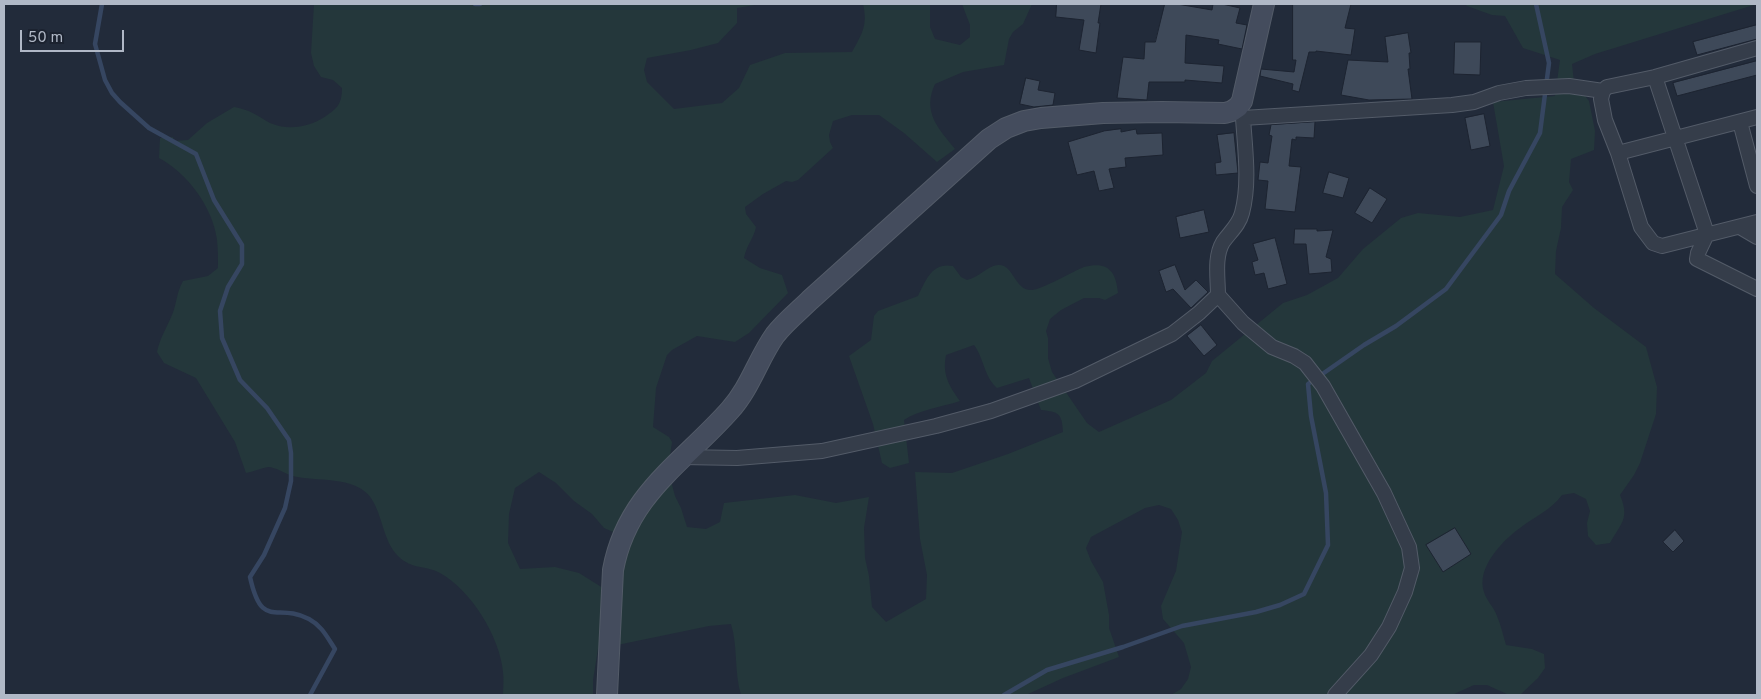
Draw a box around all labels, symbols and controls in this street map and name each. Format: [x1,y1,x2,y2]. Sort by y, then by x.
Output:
scale bar [22,20,126,52]
text: 50 m [28,29,63,48]

